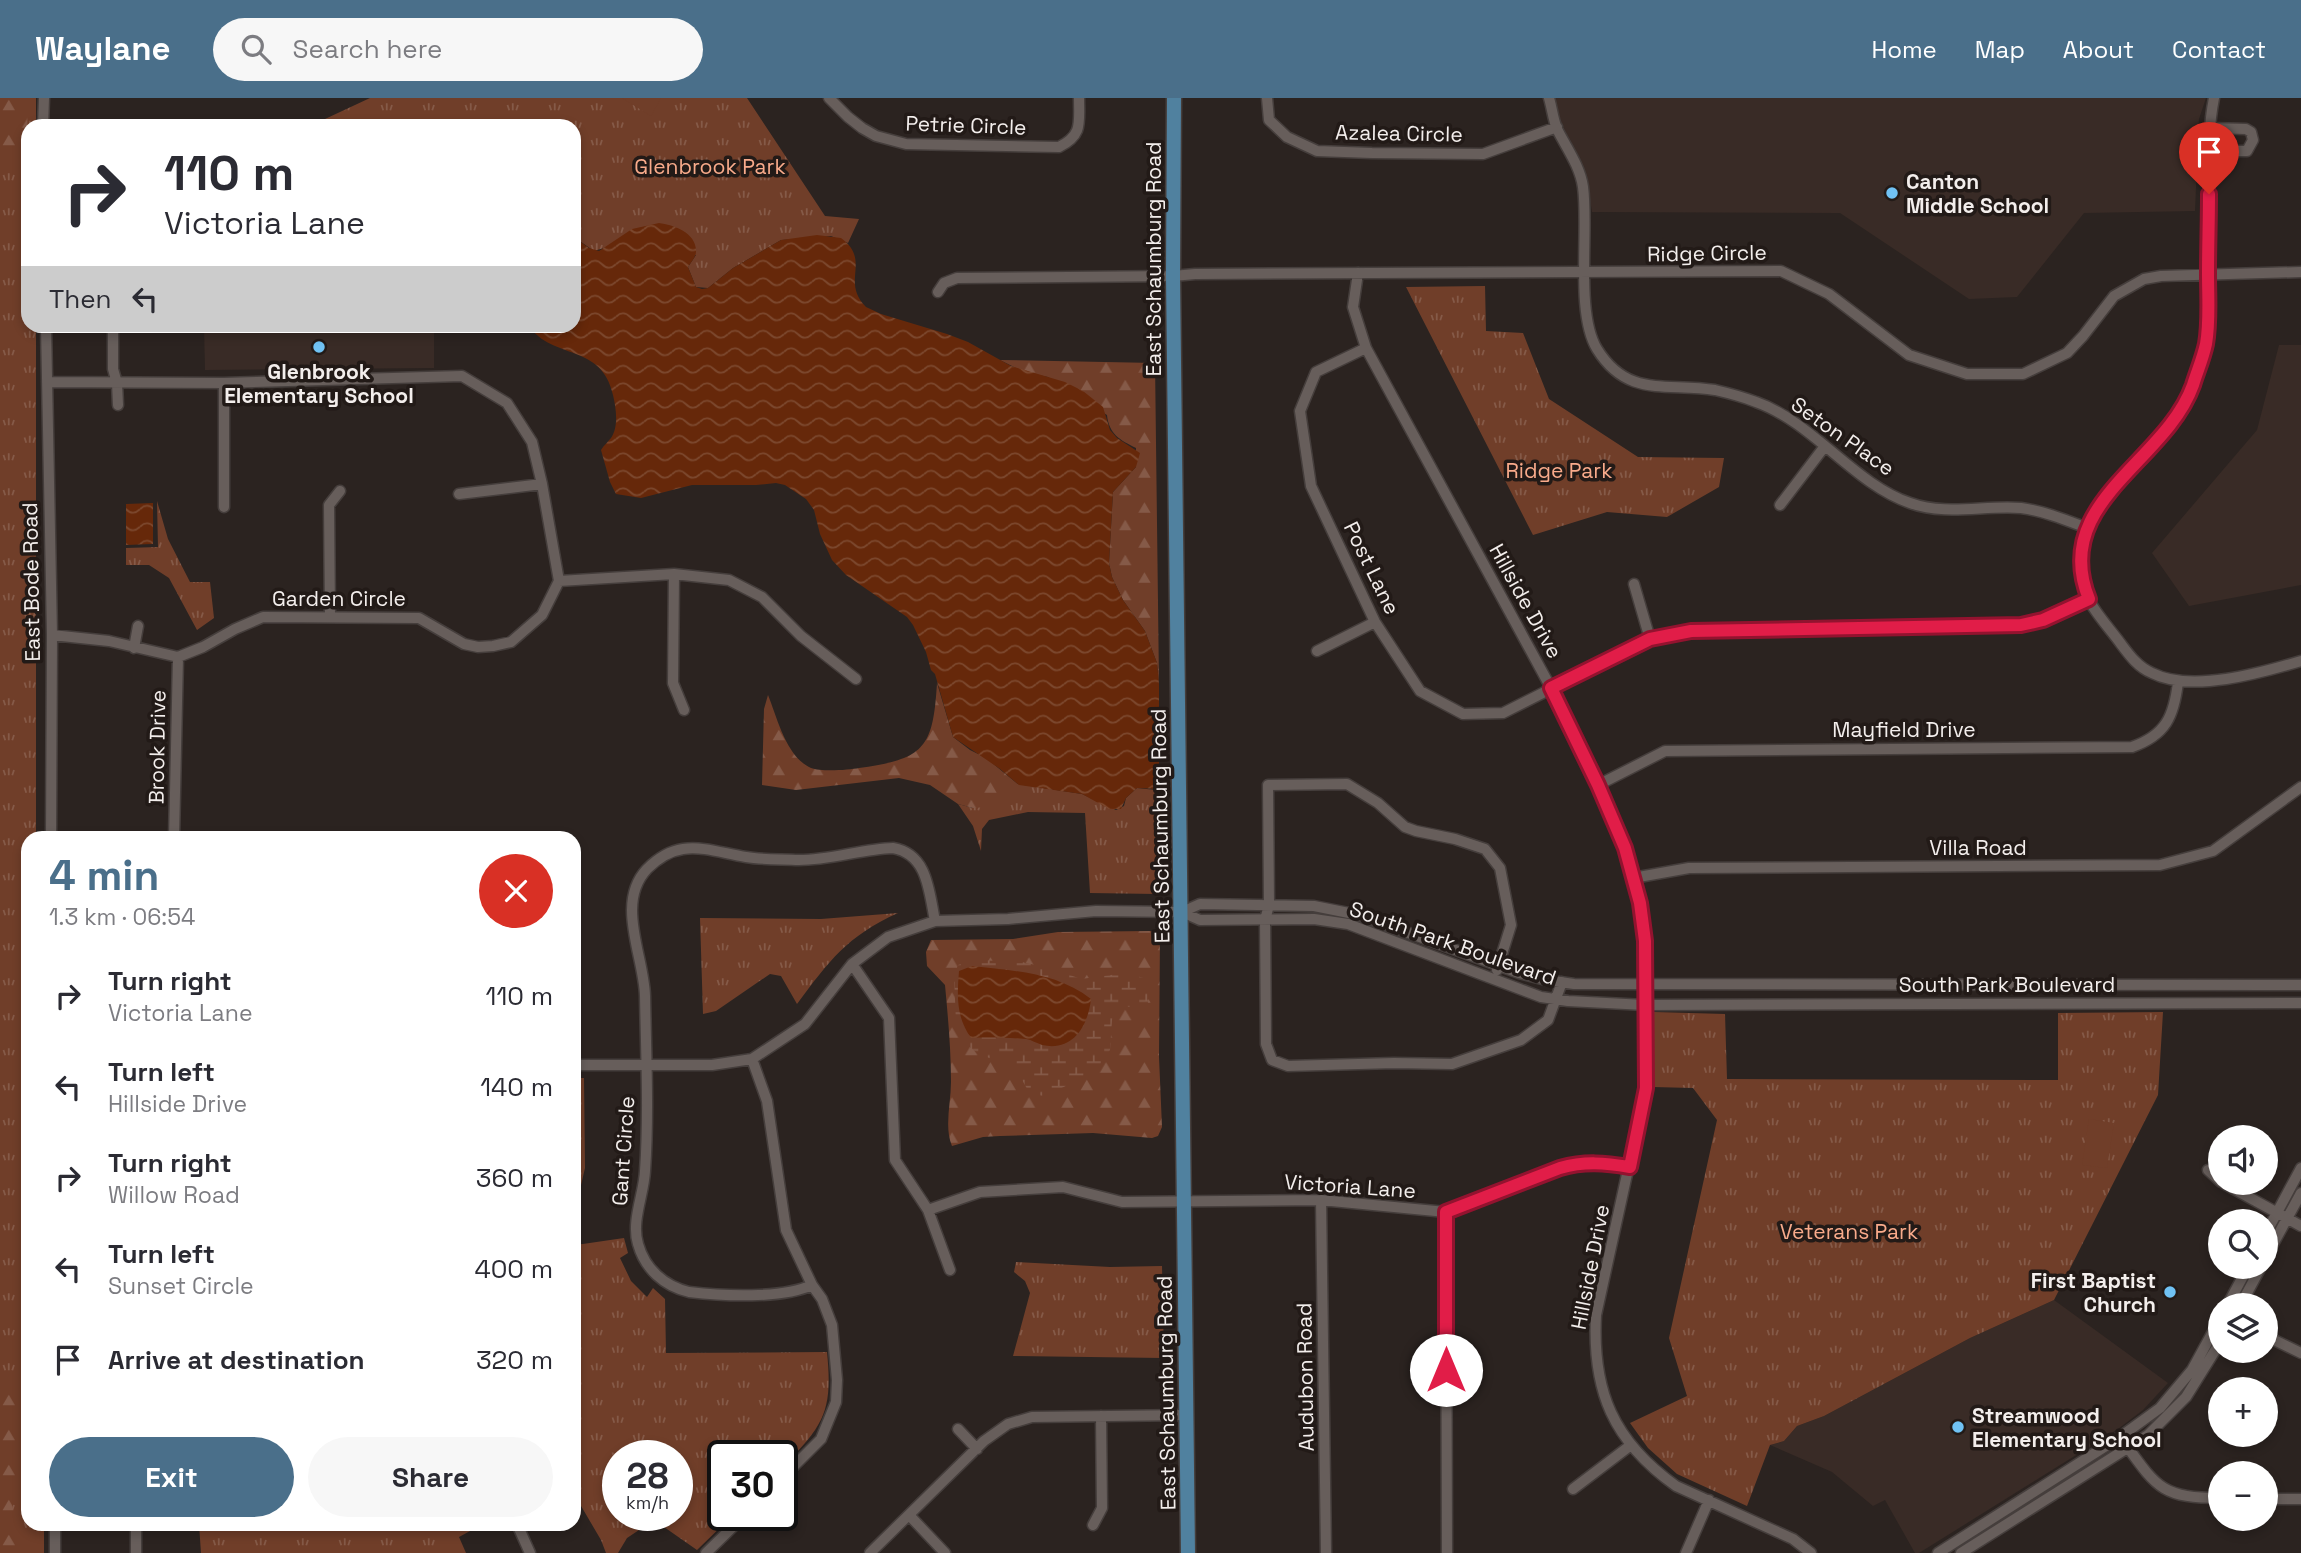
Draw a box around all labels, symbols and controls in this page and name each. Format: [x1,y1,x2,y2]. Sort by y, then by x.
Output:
search box [213,18,703,81]
text: Waylane [35,28,171,70]
icon: search [237,30,275,68]
text: Search here [293,32,442,66]
text: Home [1871,34,1937,65]
text: Map [1975,34,2025,65]
text: About [2063,34,2134,65]
text: Contact [2172,34,2266,65]
street label: Petrie Circle [905,109,1027,141]
street label: Azalea Circle [1335,118,1463,148]
pin [2179,122,2239,194]
icon: arrive [2190,133,2228,171]
street label: East Schaumburg Road [1140,141,1167,377]
text: 110 m [164,142,294,204]
icon: right [49,147,140,238]
park label: Glenbrook Park [634,153,786,180]
place label: Canton Middle School [1906,168,2049,219]
marker: Canton Middle School [1884,185,1900,201]
text: Victoria Lane [164,203,365,243]
street label: Ridge Circle [1647,238,1767,268]
icon: left [126,280,164,318]
text: Then [49,282,112,316]
marker: Glenbrook Elementary School [311,339,327,355]
place label: Glenbrook Elementary School [224,358,414,409]
street label: Seton Place [1786,391,1900,481]
park label: Ridge Park [1506,457,1612,484]
street label: East Bode Road [16,502,46,662]
street label: Post Lane [1338,517,1406,619]
street label: Hillside Drive [1483,539,1569,663]
street label: Garden Circle [272,585,406,612]
street label: Brook Drive [143,690,171,804]
street label: East Schaumburg Road [1144,708,1176,944]
street label: Mayfield Drive [1832,716,1976,743]
street label: Villa Road [1929,834,2027,861]
text: 4 min [49,849,159,902]
button: close [479,854,553,928]
street label: South Park Boulevard [1346,895,1560,991]
text: 1.3 km · 06:54 [49,902,195,932]
text: Turn right [108,964,232,998]
street label: South Park Boulevard [1899,971,2115,998]
icon: right [49,977,87,1015]
text: 110 m [486,979,553,1013]
text: Victoria Lane [108,998,253,1028]
text: Turn left [108,1055,215,1089]
icon: left [49,1068,87,1106]
text: 140 m [480,1070,553,1104]
text: Hillside Drive [108,1089,247,1119]
street label: Gant Circle [606,1095,640,1207]
map controls [2208,1125,2278,1531]
button: sound [2208,1125,2278,1195]
text: Turn right [108,1146,232,1180]
icon: right [49,1159,87,1197]
text: 360 m [476,1161,553,1195]
street label: Victoria Lane [1283,1168,1417,1204]
text: Willow Road [108,1180,240,1210]
street label: Hillside Drive [1565,1202,1615,1332]
button: search [2208,1209,2278,1279]
park label: Veterans Park [1780,1218,1918,1245]
text: Turn left [108,1237,215,1271]
icon: left [49,1250,87,1288]
text: 400 m [474,1252,553,1286]
place label: First Baptist Church [2031,1267,2156,1318]
text: Sunset Circle [108,1271,254,1301]
street label: East Schaumburg Road [1150,1275,1182,1511]
marker: First Baptist Church [2162,1284,2178,1300]
button: layers [2208,1293,2278,1363]
street label: Audubon Road [1290,1302,1320,1452]
position arrow [1409,1333,1483,1407]
icon: arrive [49,1341,87,1379]
text: Arrive at destination [108,1343,365,1377]
text: 320 m [476,1343,553,1377]
button: + [2208,1377,2278,1447]
place label: Streamwood Elementary School [1972,1402,2162,1453]
marker: Streamwood Elementary School [1950,1419,1966,1435]
button: Exit [49,1437,294,1517]
button: Share [308,1437,553,1517]
speed limit sign: 30 [707,1440,798,1531]
text: 28 [627,1454,668,1498]
button: − [2208,1461,2278,1531]
text: km/h [626,1491,669,1514]

